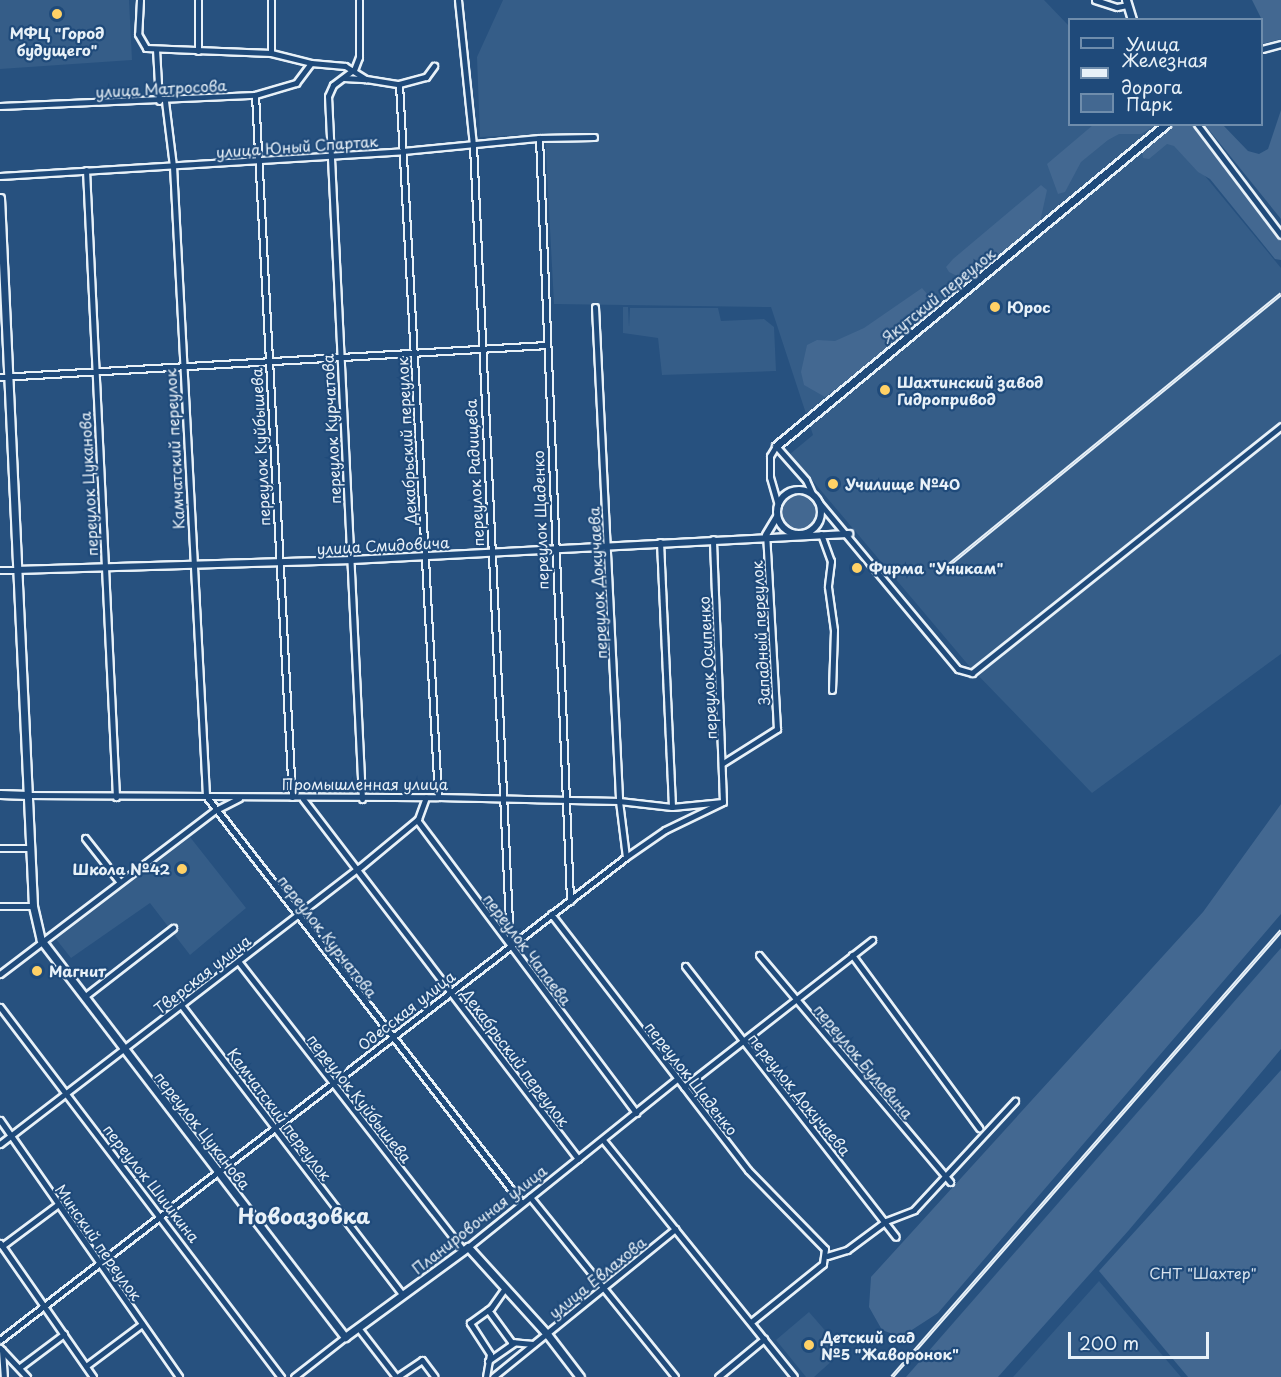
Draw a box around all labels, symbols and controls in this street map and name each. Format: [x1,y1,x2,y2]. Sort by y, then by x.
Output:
marker: МФЦ "Город будущего" [50,7,64,21]
legend [1068,18,1263,126]
place label: МФЦ "Город будущего" [10,23,104,58]
text: Улица [1126,30,1180,57]
text: Железная дорога [1121,46,1208,100]
street label: улица Матросова [95,76,227,100]
text: Парк [1126,90,1172,117]
street label: улица Юный Спартак [215,131,379,161]
street label: Якутский переулок [878,244,998,346]
place label: Юрос [1007,298,1051,316]
marker: Юрос [988,300,1002,314]
street label: переулок Курчатова [318,353,344,505]
street label: Декабрьский переулок [393,357,419,525]
street label: переулок Куйбышева [247,367,273,527]
street label: Камчатский переулок [161,368,187,530]
place label: Шахтинский завод Гидропривод [897,372,1044,407]
marker: Шахтинский завод Гидропривод [878,383,892,397]
street label: переулок Радищева [461,399,487,547]
street label: переулок Цуканова [75,411,101,557]
street label: переулок Щаденко [529,450,551,590]
place label: Училище №40 [845,475,960,493]
marker: Училище №40 [826,477,840,491]
street label: переулок Докучаева [584,506,610,660]
street label: улица Смидовича [316,533,450,557]
place label: Фирма "Уникам" [869,559,1004,577]
street label: Западный переулок [747,560,773,706]
marker: Фирма "Уникам" [850,561,864,575]
street label: переулок Осипенко [694,596,720,740]
street label: Промышленная улица [281,775,449,793]
place label: Школа №42 [72,860,170,878]
marker: Школа №42 [175,862,189,876]
street label: переулок Курчатова [275,871,381,1001]
street label: переулок Чапаева [480,889,576,1009]
street label: Тверская улица [150,930,254,1018]
place label: Магнит [49,962,106,980]
marker: Магнит [30,964,44,978]
street label: Одесская улица [353,966,459,1054]
street label: Декабрьский переулок [458,985,574,1129]
street label: переулок Булавина [811,1000,917,1122]
street label: переулок Щаденко [642,1017,742,1139]
street label: переулок Докучаева [745,1029,855,1159]
street label: переулок Куйбышева [304,1030,416,1166]
street label: Камчатский переулок [224,1044,336,1184]
street label: переулок Цуканова [151,1067,255,1193]
street label: переулок Шишкина [100,1120,204,1246]
street label: Планировочная улица [408,1161,550,1277]
street label: Минский переулок [52,1180,146,1304]
district label: Новоазовка [238,1202,370,1228]
street label: улица Евлахова [545,1232,649,1322]
park label: СНТ "Шахтер" [1149,1264,1257,1282]
scale bar [1071,1320,1212,1358]
place label: Детский сад №5 "Жаворонок" [821,1327,959,1362]
text: 200 m [1079,1329,1139,1356]
marker: Детский сад №5 "Жаворонок" [802,1338,816,1352]

